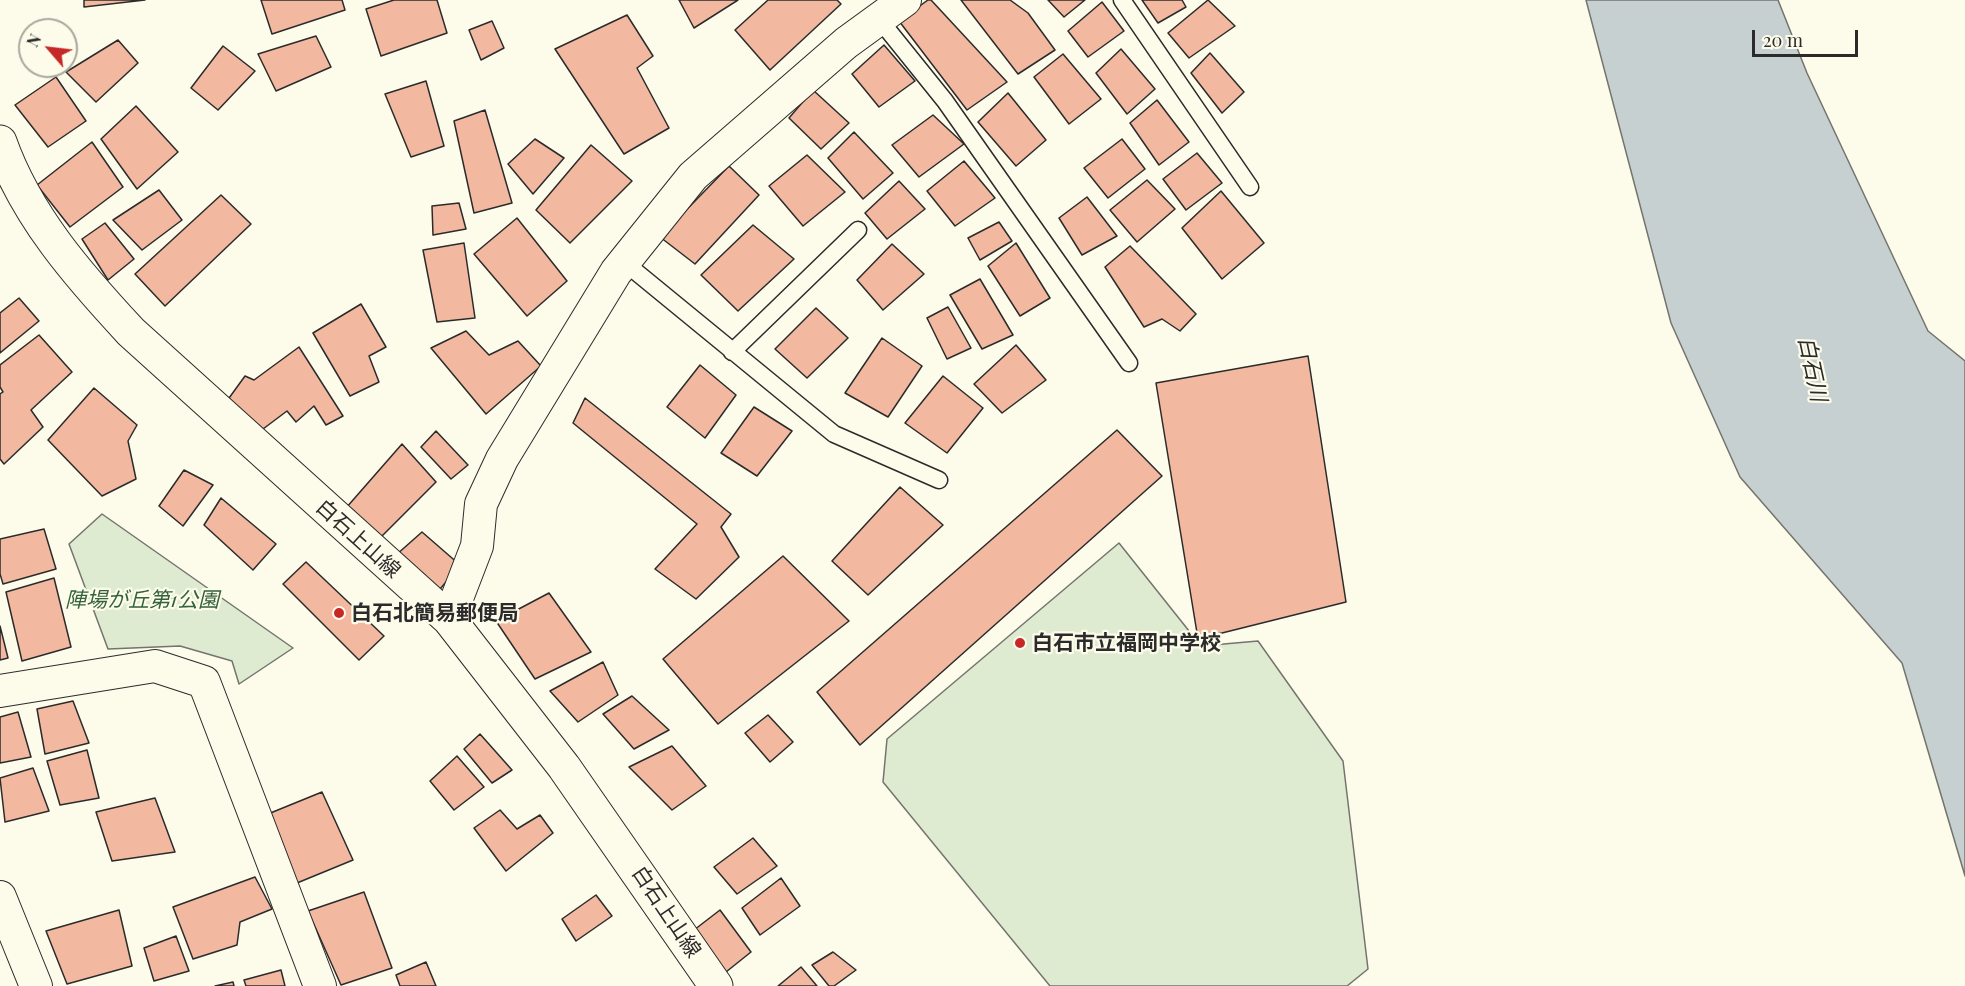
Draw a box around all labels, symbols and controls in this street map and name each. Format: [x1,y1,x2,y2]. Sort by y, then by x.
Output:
north arrow [18,18,78,78]
scale bar [1755,18,1862,56]
text: 20 m [1763,28,1803,52]
text: N [21,30,45,50]
water label: 白石川 [1792,334,1832,404]
street label: 白石上山線 [311,495,405,583]
park label: 陣場が丘第1公園 [65,587,219,613]
place label: 白石北簡易郵便局 [351,600,519,626]
marker: 白石北簡易郵便局 [332,606,346,620]
place label: 白石市立福岡中学校 [1032,630,1221,656]
marker: 白石市立福岡中学校 [1013,636,1027,650]
street label: 白石上山線 [626,861,706,963]

